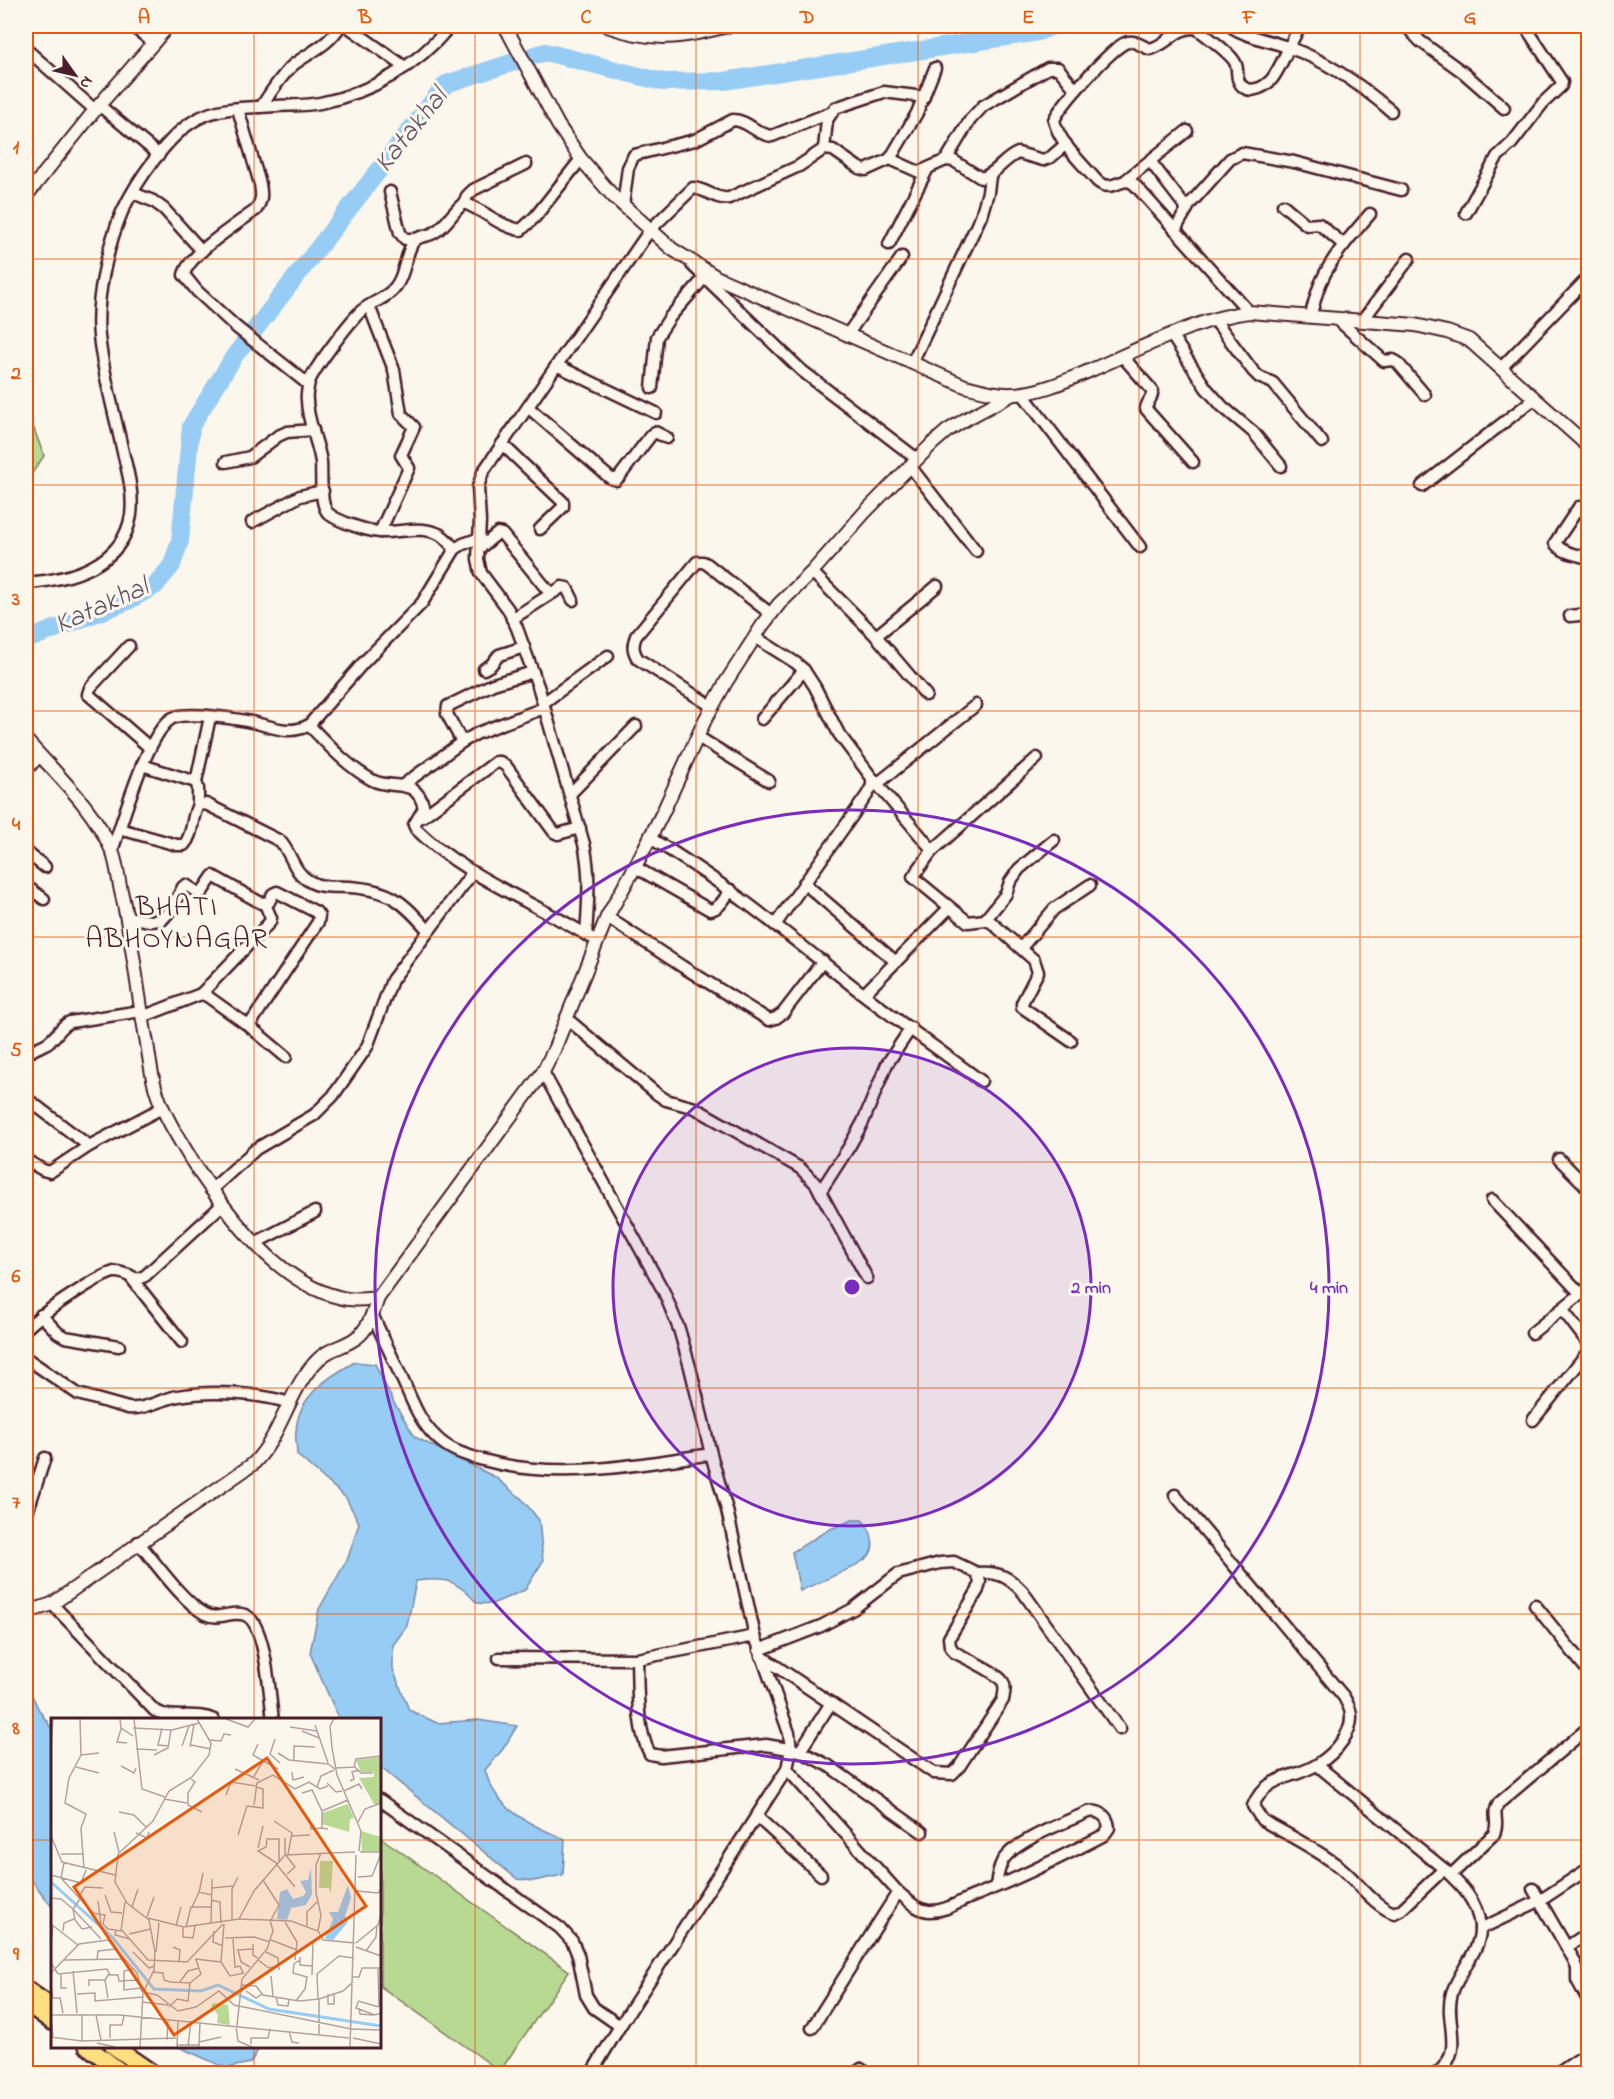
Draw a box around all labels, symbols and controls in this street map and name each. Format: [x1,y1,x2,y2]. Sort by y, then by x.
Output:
text: A [138,4,150,33]
text: B [357,4,372,33]
text: C [581,4,592,33]
text: D [799,4,814,33]
text: E [1022,4,1034,33]
text: F [1242,4,1256,33]
text: G [1464,4,1477,33]
north arrow [45,45,105,105]
text: N [73,71,99,94]
water label: Katakhal [365,77,461,182]
text: 1 [13,134,20,163]
text: 2 [10,360,21,389]
water label: Katakhal [49,567,158,646]
text: 3 [11,586,20,615]
text: 4 [12,811,21,840]
district label: BHATI ABHOYNAGAR [85,888,269,961]
text: 5 [10,1037,22,1066]
text: 6 [12,1263,21,1292]
text: 2 min [1070,1276,1111,1302]
text: 4 min [1310,1276,1348,1302]
centre of rings [842,1277,862,1297]
text: 7 [12,1489,21,1518]
text: 8 [11,1715,20,1744]
inset map [51,1718,381,2048]
text: 9 [12,1941,20,1970]

